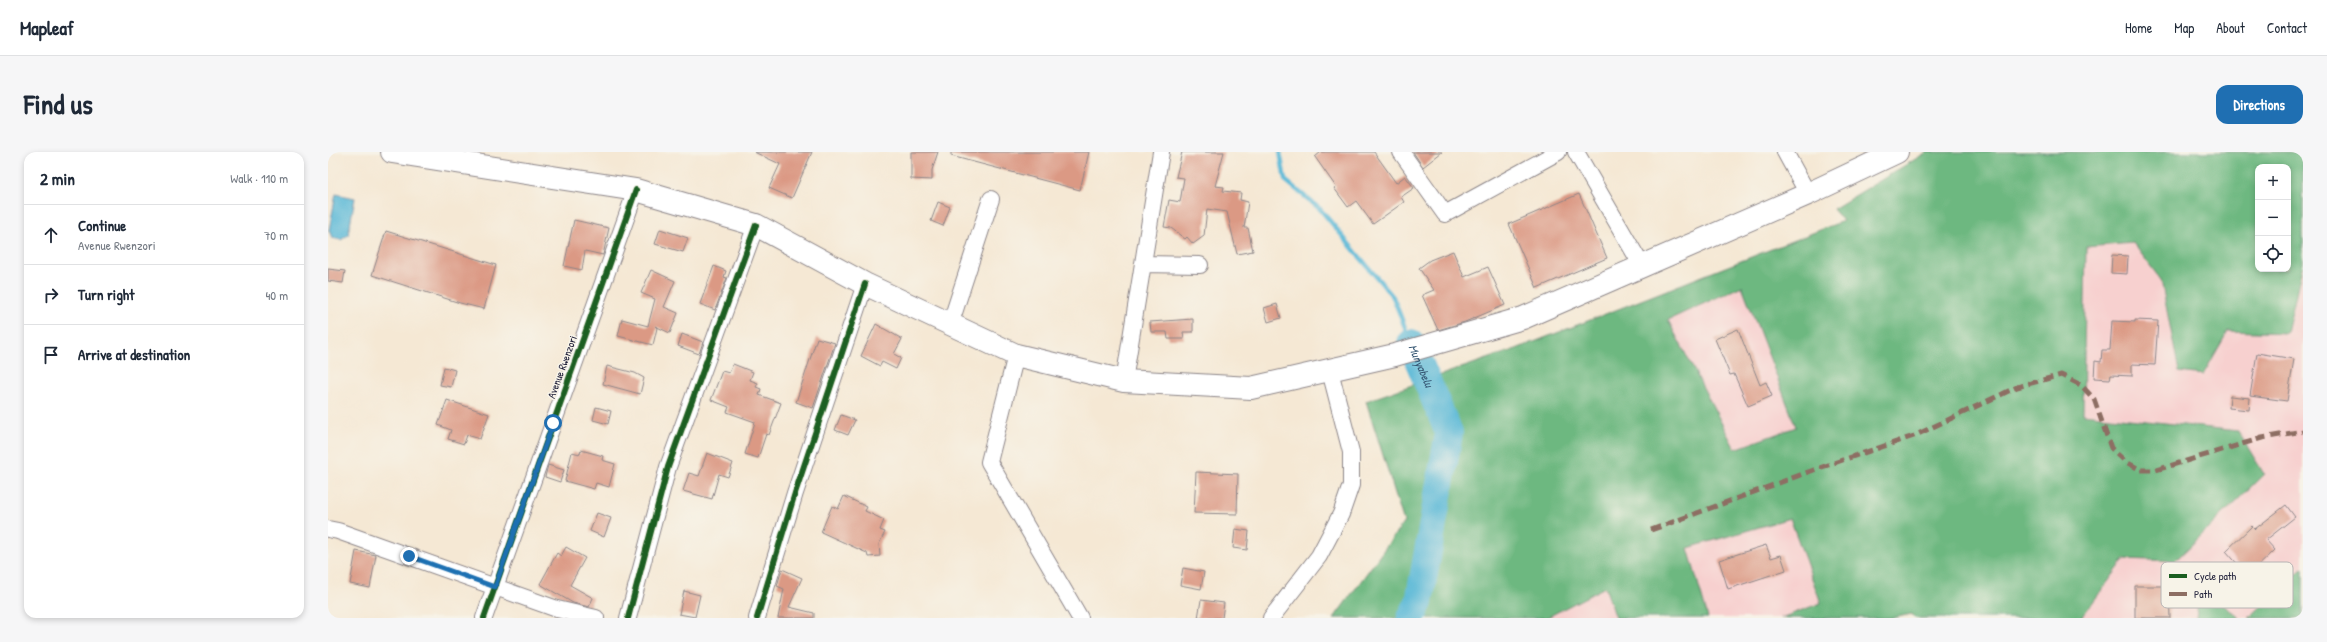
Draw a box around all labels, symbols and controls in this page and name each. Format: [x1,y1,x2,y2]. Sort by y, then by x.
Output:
text: Mapleaf [20,15,74,41]
text: Home [2125,18,2152,37]
text: Map [2174,18,2194,37]
text: About [2216,18,2245,37]
text: Contact [2267,18,2307,37]
text: Find us [24,85,93,123]
button: Directions [2216,85,2303,124]
map controls [2255,164,2291,272]
button: + [2255,164,2291,200]
text: 2 min [40,167,75,190]
text: Walk · 110 m [230,169,288,187]
button: − [2255,200,2291,236]
text: Continue [78,215,126,236]
icon: ahead [40,224,62,246]
text: 70 m [264,226,288,244]
text: Avenue Rwenzori [78,236,156,254]
button: locate [2255,236,2291,272]
icon: right [40,284,62,306]
text: Turn right [78,284,134,305]
text: 40 m [265,286,288,304]
street label: Avenue Rwenzori [544,334,580,400]
water label: Munyabelu [1405,342,1438,391]
icon: arrive [40,344,62,366]
text: Arrive at destination [78,344,190,365]
route start [544,414,562,432]
route end [400,547,418,565]
legend [2161,562,2293,608]
text: Cycle path [2194,569,2237,583]
text: Path [2194,587,2212,601]

